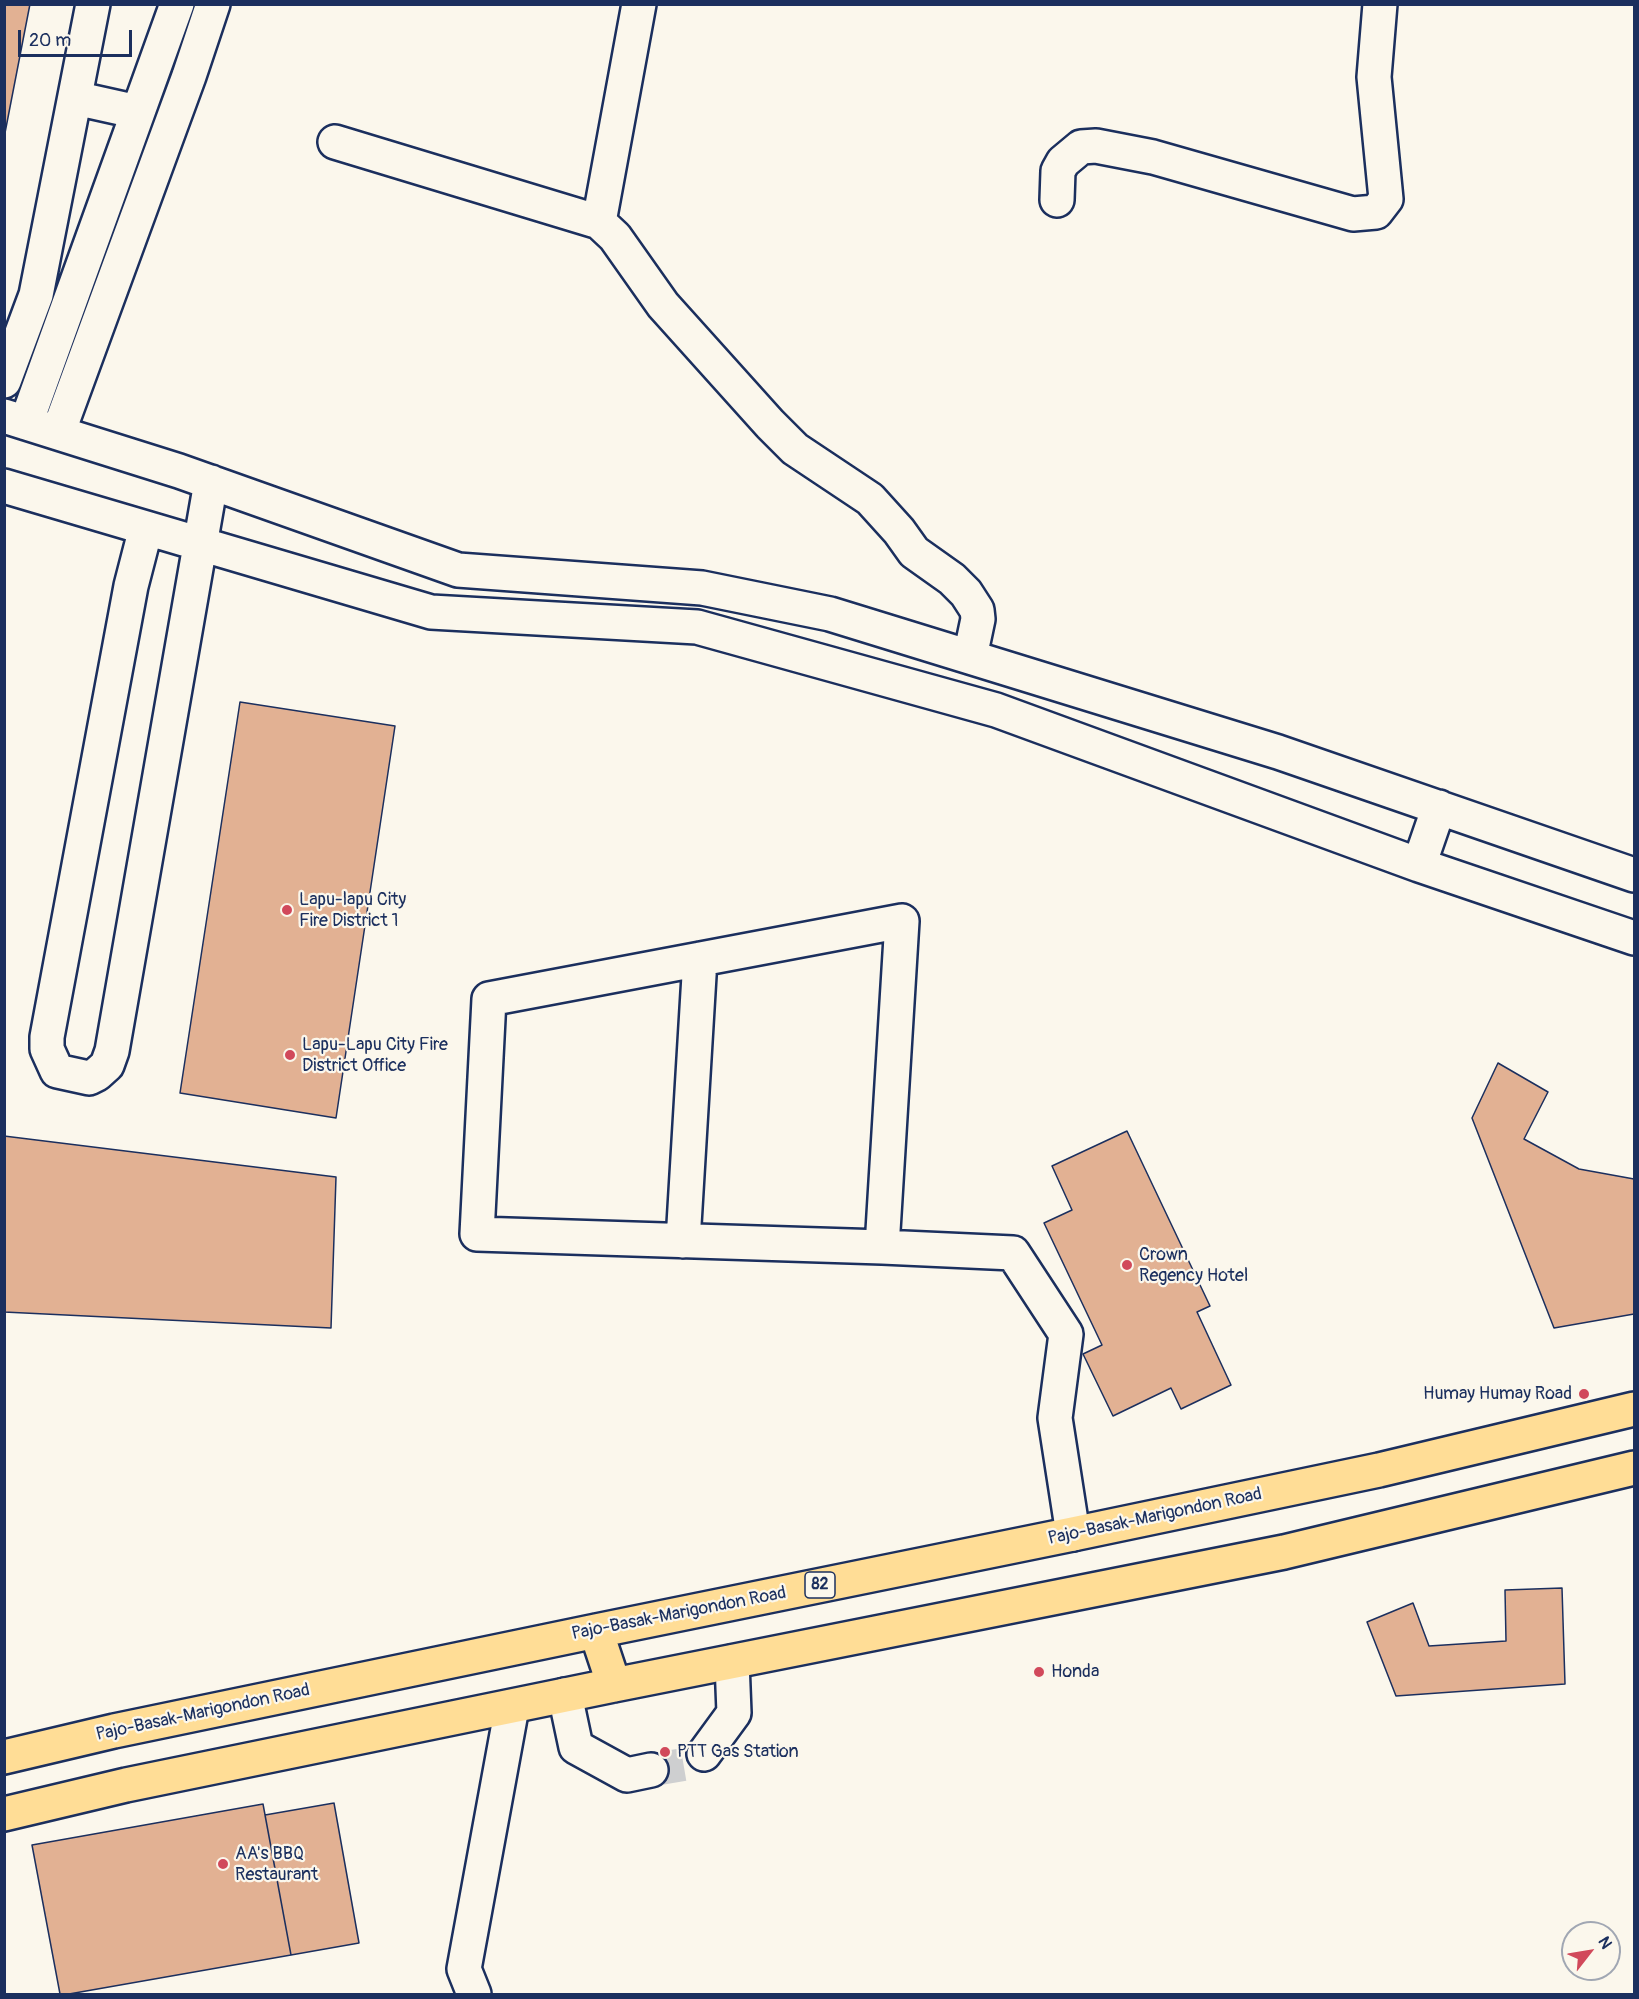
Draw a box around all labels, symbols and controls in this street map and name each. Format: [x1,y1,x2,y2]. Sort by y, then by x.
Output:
scale bar [21,18,135,56]
text: 20 m [29,29,71,52]
place label: Lapu-lapu City Fire District 1 [299,889,406,932]
marker: Lapu-lapu City Fire District 1 [280,903,294,917]
place label: Lapu-Lapu City Fire District Office [302,1034,448,1076]
marker: Lapu-Lapu City Fire District Office [283,1048,297,1062]
place label: Crown Regency Hotel [1139,1244,1248,1286]
marker: Crown Regency Hotel [1120,1258,1134,1272]
place label: Humay Humay Road [1423,1383,1572,1405]
marker: Humay Humay Road [1577,1387,1591,1401]
street label: Pajo-Basak-Marigondon Road [1046,1484,1264,1550]
road number: 82 [805,1572,835,1598]
street label: Pajo-Basak-Marigondon Road [570,1583,788,1645]
place label: Honda [1051,1661,1099,1683]
marker: Honda [1032,1665,1046,1679]
street label: Pajo-Basak-Marigondon Road [94,1680,312,1746]
place label: PTT Gas Station [677,1741,799,1763]
marker: PTT Gas Station [658,1745,672,1759]
place label: AA's BBQ Restaurant [235,1843,318,1886]
marker: AA's BBQ Restaurant [216,1857,230,1871]
north arrow [1561,1921,1621,1981]
text: N [1593,1933,1616,1953]

